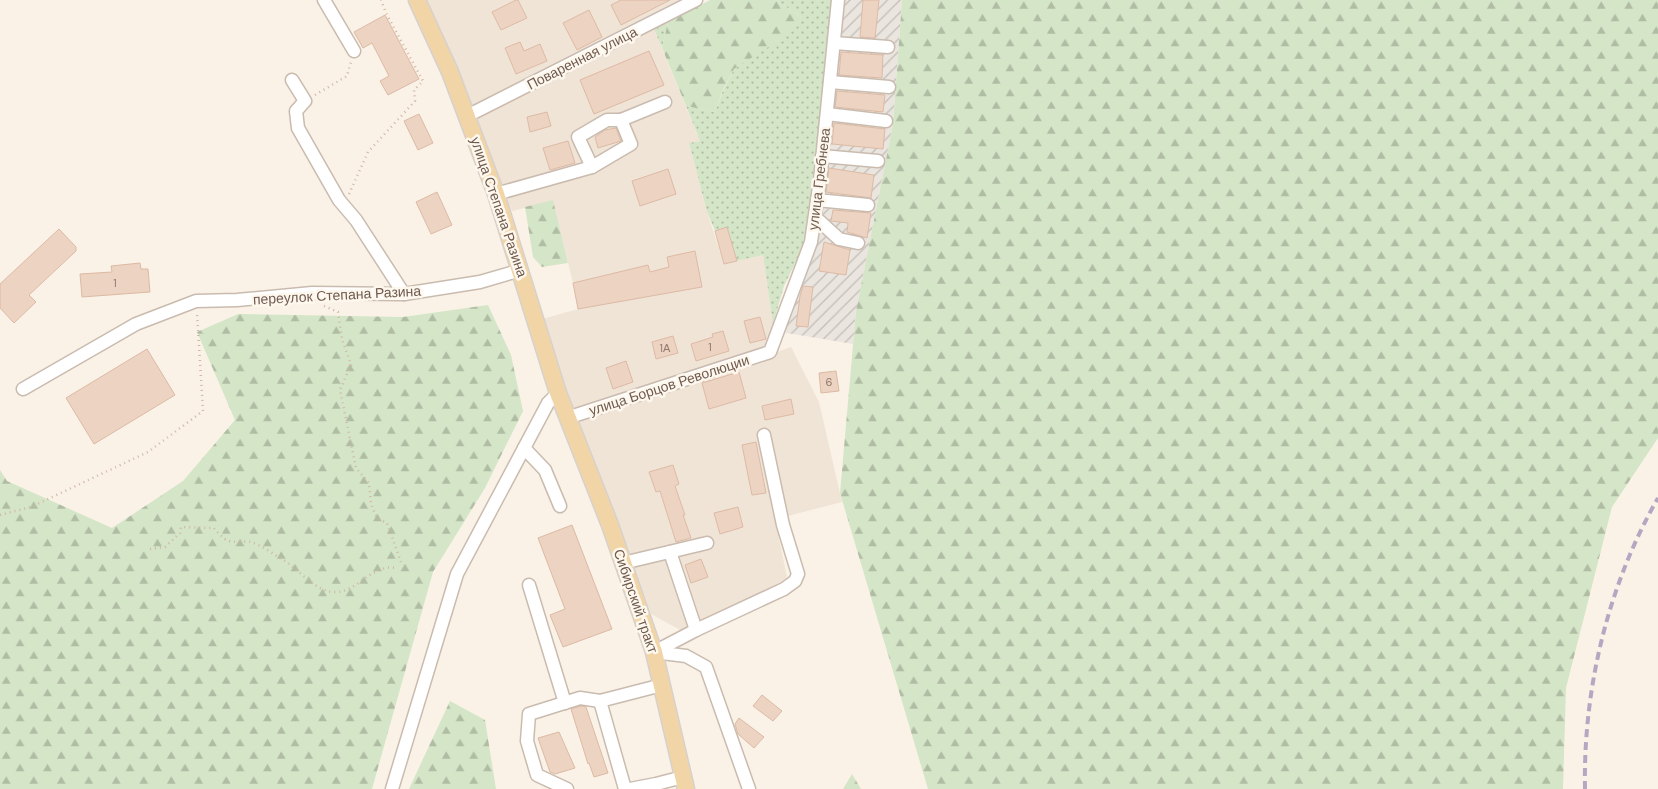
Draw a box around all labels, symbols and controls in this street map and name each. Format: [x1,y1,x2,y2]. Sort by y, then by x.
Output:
street label: Поваренная улица [524,22,640,94]
street label: улица Гребнева [804,127,834,231]
street label: улица Степана Разина [467,134,532,280]
house number: 1 [113,276,117,290]
street label: переулок Степана Разина [252,282,422,308]
house number: 1 [708,340,712,354]
house number: 1А [660,341,671,355]
street label: улица Борцов Революции [587,351,751,419]
house number: 6 [826,375,833,389]
street label: Сибирский тракт [610,547,662,656]

